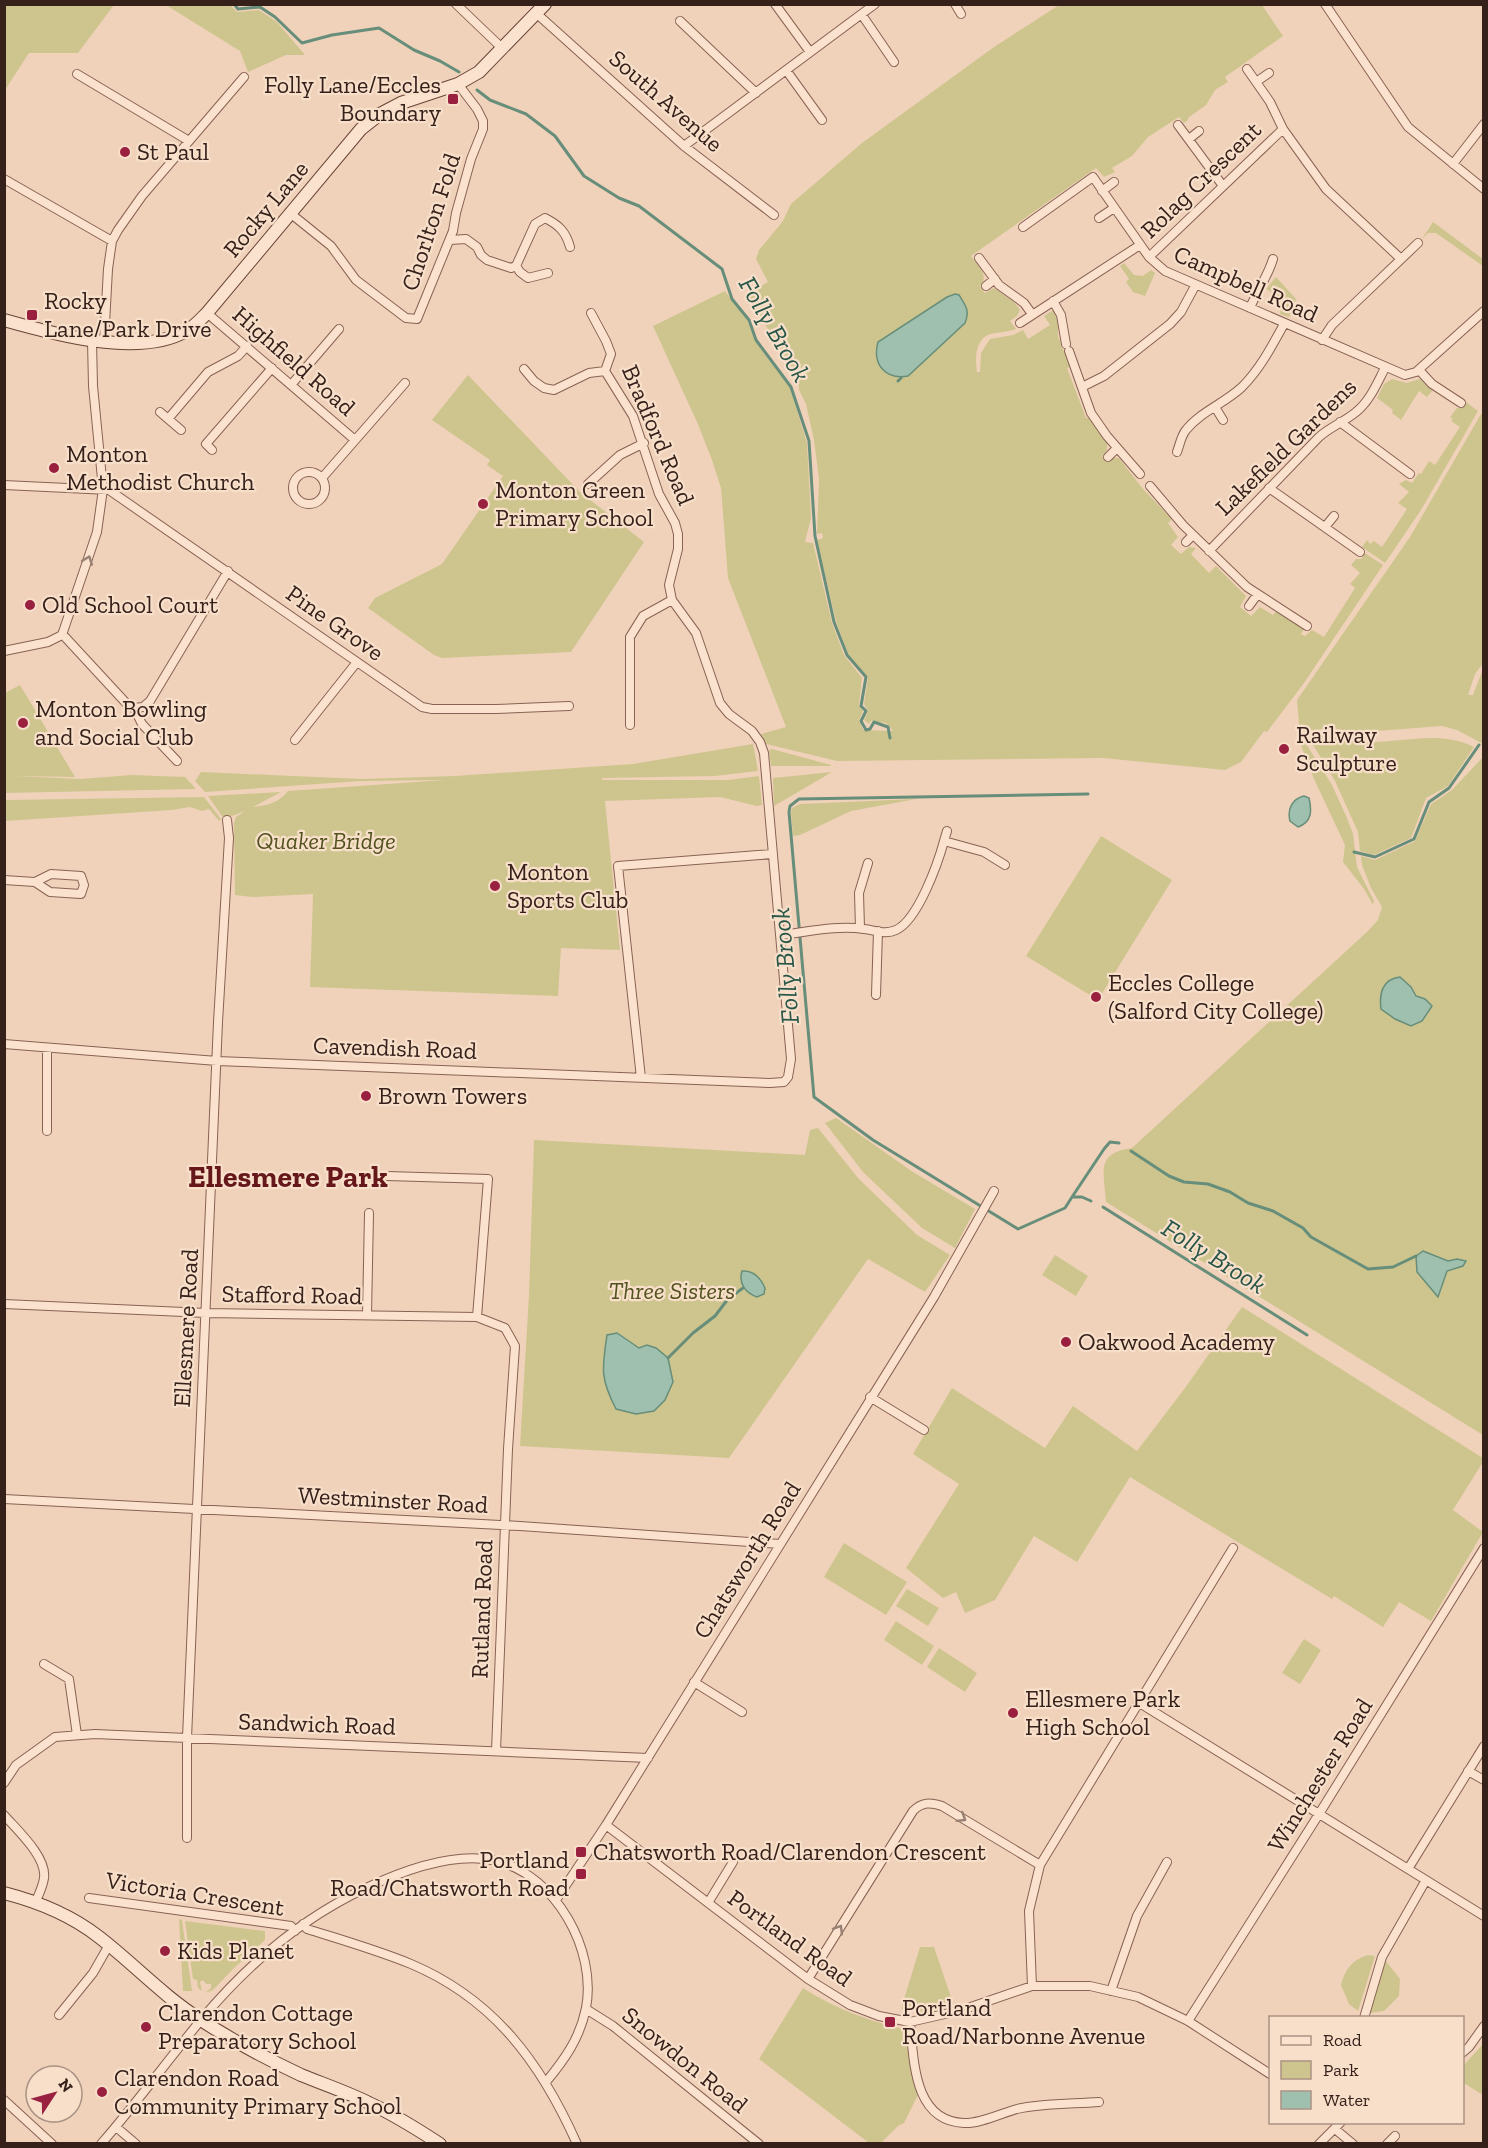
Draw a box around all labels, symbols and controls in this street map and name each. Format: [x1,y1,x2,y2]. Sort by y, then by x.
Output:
street label: South Avenue [603,43,729,158]
place label: Folly Lane/Eccles Boundary [264,70,442,127]
marker: Folly Lane/Eccles Boundary [446,92,460,106]
street label: Rolag Crescent [1135,115,1267,244]
place label: St Paul [137,137,209,166]
marker: St Paul [118,145,132,159]
street label: Chorlton Fold [395,149,466,294]
street label: Rocky Lane [217,154,314,263]
street label: Campbell Road [1170,239,1323,328]
water label: Folly Brook [732,270,818,388]
place label: Rocky Lane/Park Drive [44,286,211,343]
street label: Highfield Road [227,299,362,422]
marker: Rocky Lane/Park Drive [25,308,39,322]
street label: Bradford Road [616,360,701,509]
street label: Lakefield Gardens [1209,372,1362,521]
place label: Monton Methodist Church [66,439,255,496]
marker: Monton Methodist Church [47,461,61,475]
place label: Monton Green Primary School [495,475,653,532]
marker: Monton Green Primary School [476,497,490,511]
one-way arrow [80,555,93,566]
street label: Pine Grove [281,578,390,667]
place label: Old School Court [42,590,218,619]
marker: Old School Court [23,598,37,612]
place label: Monton Bowling and Social Club [35,694,207,751]
marker: Monton Bowling and Social Club [16,716,30,730]
place label: Railway Sculpture [1296,720,1397,777]
marker: Railway Sculpture [1277,742,1291,756]
park label: Quaker Bridge [256,826,396,855]
place label: Monton Sports Club [507,857,628,914]
marker: Monton Sports Club [488,879,502,893]
water label: Folly Brook [764,906,806,1026]
place label: Eccles College (Salford City College) [1108,968,1323,1025]
marker: Eccles College (Salford City College) [1089,990,1103,1004]
street label: Cavendish Road [313,1030,478,1065]
place label: Brown Towers [378,1081,527,1110]
marker: Brown Towers [359,1089,373,1103]
district label: Ellesmere Park [188,1159,388,1195]
water label: Folly Brook [1156,1211,1272,1301]
street label: Ellesmere Road [167,1248,204,1408]
park label: Three Sisters [609,1276,735,1305]
street label: Stafford Road [222,1279,363,1310]
place label: Oakwood Academy [1078,1327,1276,1356]
marker: Oakwood Academy [1059,1335,1073,1349]
street label: Chatsworth Road [687,1476,806,1644]
street label: Westminster Road [297,1480,489,1519]
street label: Rutland Road [465,1539,498,1679]
place label: Ellesmere Park High School [1025,1684,1181,1741]
street label: Winchester Road [1261,1693,1378,1857]
street label: Sandwich Road [238,1706,396,1741]
marker: Ellesmere Park High School [1006,1706,1020,1720]
one-way arrow [955,1811,966,1822]
place label: Chatsworth Road/Clarendon Crescent [593,1837,986,1866]
place label: Portland Road/Chatsworth Road [330,1845,569,1902]
marker: Chatsworth Road/Clarendon Crescent [574,1845,588,1859]
street label: Victoria Crescent [103,1865,286,1922]
marker: Portland Road/Chatsworth Road [574,1867,588,1881]
street label: Portland Road [723,1883,858,1992]
one-way arrow [832,1925,843,1936]
place label: Kids Planet [177,1936,294,1965]
marker: Kids Planet [158,1944,172,1958]
place label: Portland Road/Narbonne Avenue [902,1993,1145,2050]
place label: Clarendon Cottage Preparatory School [158,1998,356,2055]
street label: Snowdon Road [617,2000,754,2119]
marker: Portland Road/Narbonne Avenue [883,2015,897,2029]
legend [1269,2016,1464,2124]
marker: Clarendon Cottage Preparatory School [139,2020,153,2034]
text: Road [1323,2029,1362,2051]
text: Park [1323,2059,1359,2081]
place label: Clarendon Road Community Primary School [114,2063,402,2120]
north arrow [24,2064,84,2124]
text: N [54,2075,77,2096]
marker: Clarendon Road Community Primary School [95,2085,109,2099]
text: Water [1323,2089,1370,2111]

